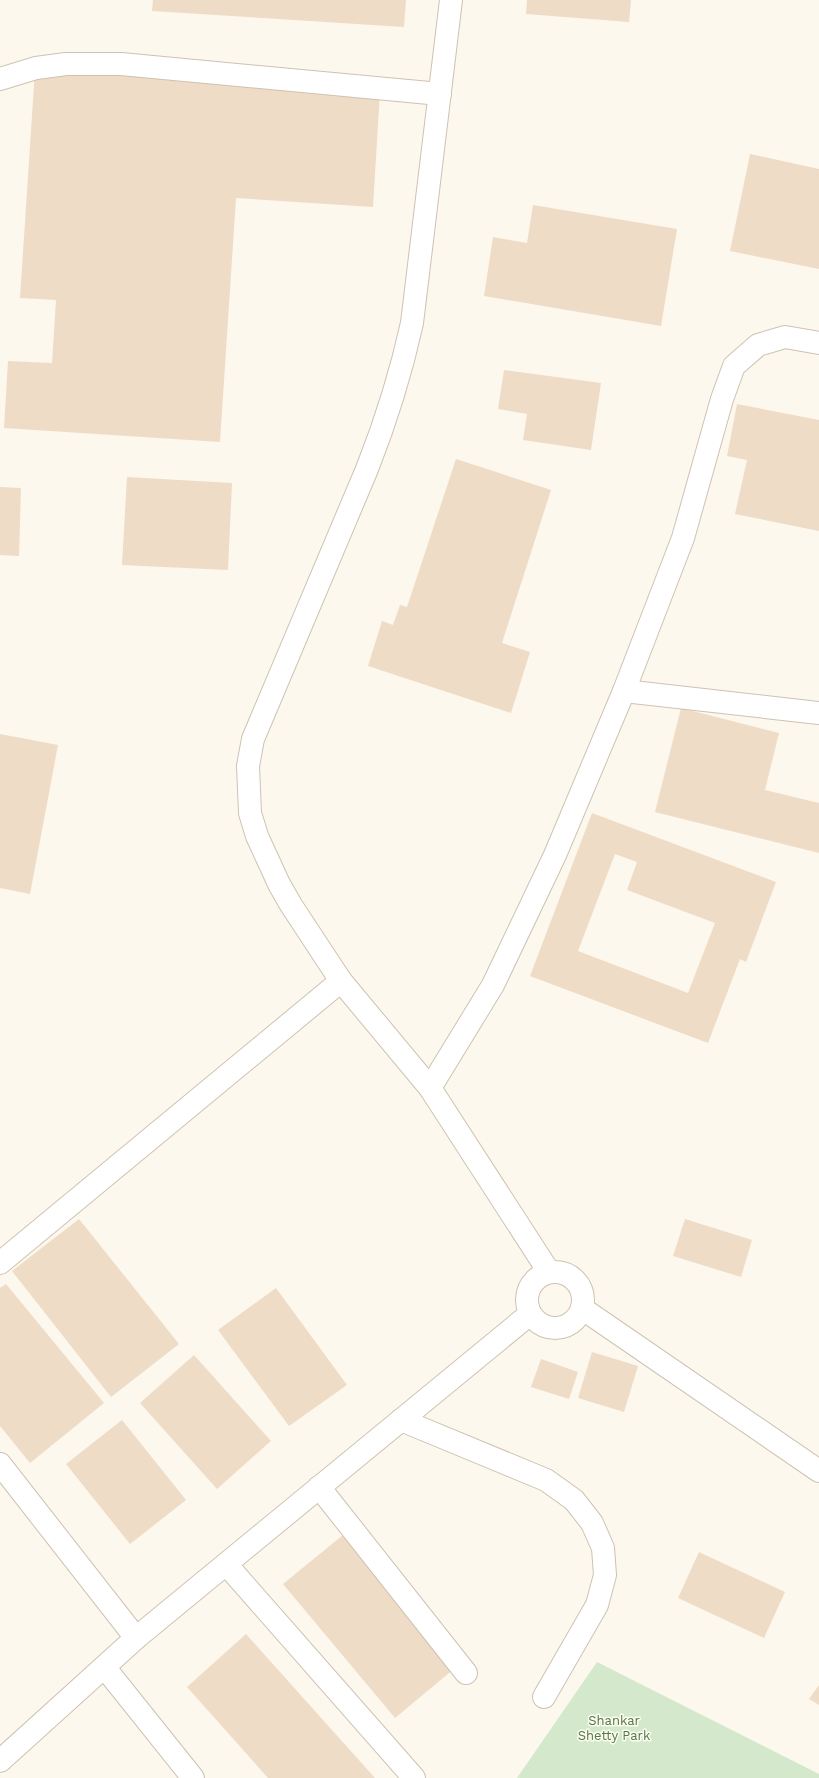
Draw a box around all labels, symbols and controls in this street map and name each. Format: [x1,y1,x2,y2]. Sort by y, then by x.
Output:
park label: Shankar Shetty Park [578,1713,651,1743]

